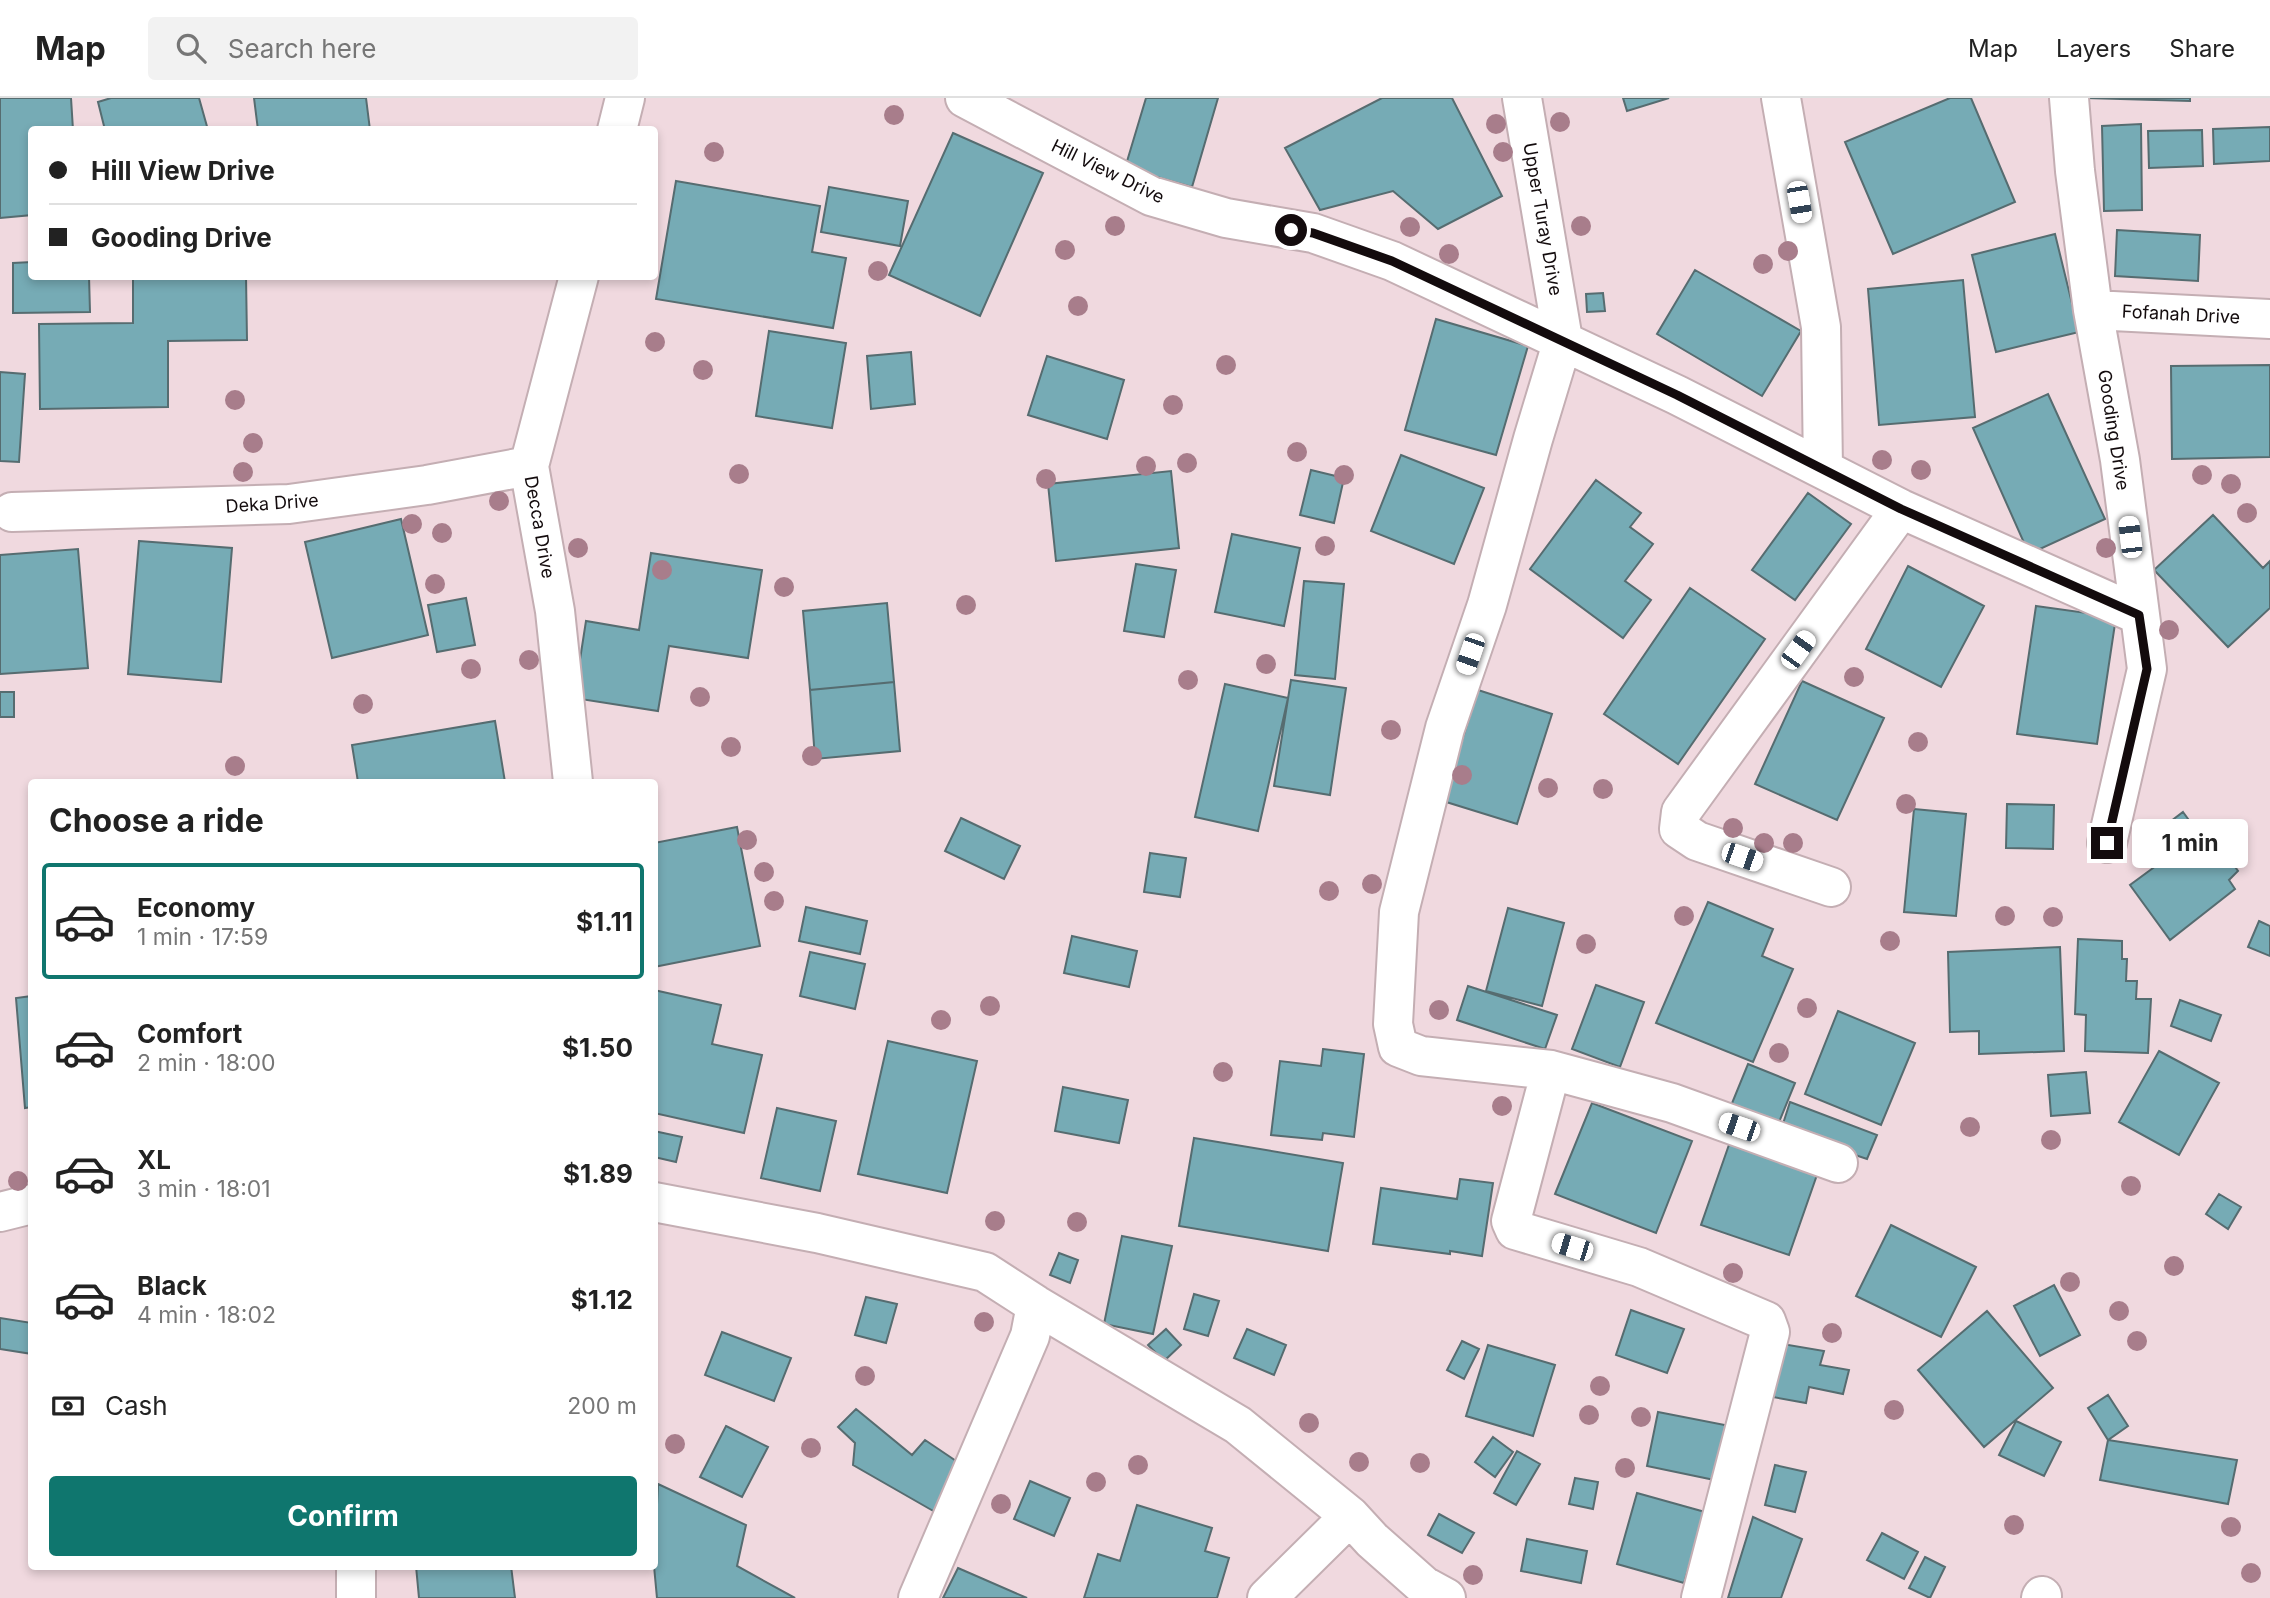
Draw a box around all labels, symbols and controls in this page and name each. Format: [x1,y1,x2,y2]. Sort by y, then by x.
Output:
search box [148,17,638,80]
text: Map [35,28,106,68]
icon: search [172,29,210,67]
text: Search here [228,33,376,64]
text: Map [1968,34,2018,63]
text: Layers [2056,34,2131,63]
text: Share [2169,34,2235,63]
street label: Hill View Drive [1048,135,1168,207]
street label: Upper Turay Drive [1519,141,1567,297]
text: Hill View Drive [91,155,275,186]
car [1786,179,1813,225]
route start [1275,214,1307,246]
text: Gooding Drive [91,222,272,253]
street label: Fofanah Drive [2121,300,2241,328]
street label: Gooding Drive [2094,368,2134,492]
street label: Decca Drive [521,474,559,580]
street label: Deka Drive [225,489,319,517]
car [2118,515,2143,559]
car [1778,627,1819,673]
car [1454,631,1487,677]
text: Choose a ride [49,801,264,840]
callout: 1 min [2132,818,2247,868]
route end [2091,827,2123,859]
text: 1 min [2162,829,2218,857]
car [1719,840,1766,874]
icon: car [53,890,116,953]
text: Economy [137,892,255,923]
text: $1.11 [576,906,633,937]
text: 1 min · 17:59 [137,923,268,951]
icon: car [53,1016,116,1079]
text: Comfort [137,1018,242,1049]
text: $1.50 [562,1032,633,1063]
text: 2 min · 18:00 [137,1049,276,1077]
car [1716,1110,1763,1144]
icon: car [53,1142,116,1205]
text: XL [137,1144,171,1175]
text: $1.89 [563,1158,633,1189]
text: 3 min · 18:01 [137,1175,271,1203]
car [1549,1231,1596,1263]
icon: car [53,1268,116,1331]
text: Black [137,1270,207,1301]
text: $1.12 [571,1284,633,1315]
text: 4 min · 18:02 [137,1301,276,1329]
icon: cash [49,1387,87,1425]
text: Cash [105,1390,168,1421]
text: 200 m [567,1392,637,1420]
button: Confirm [49,1476,637,1556]

